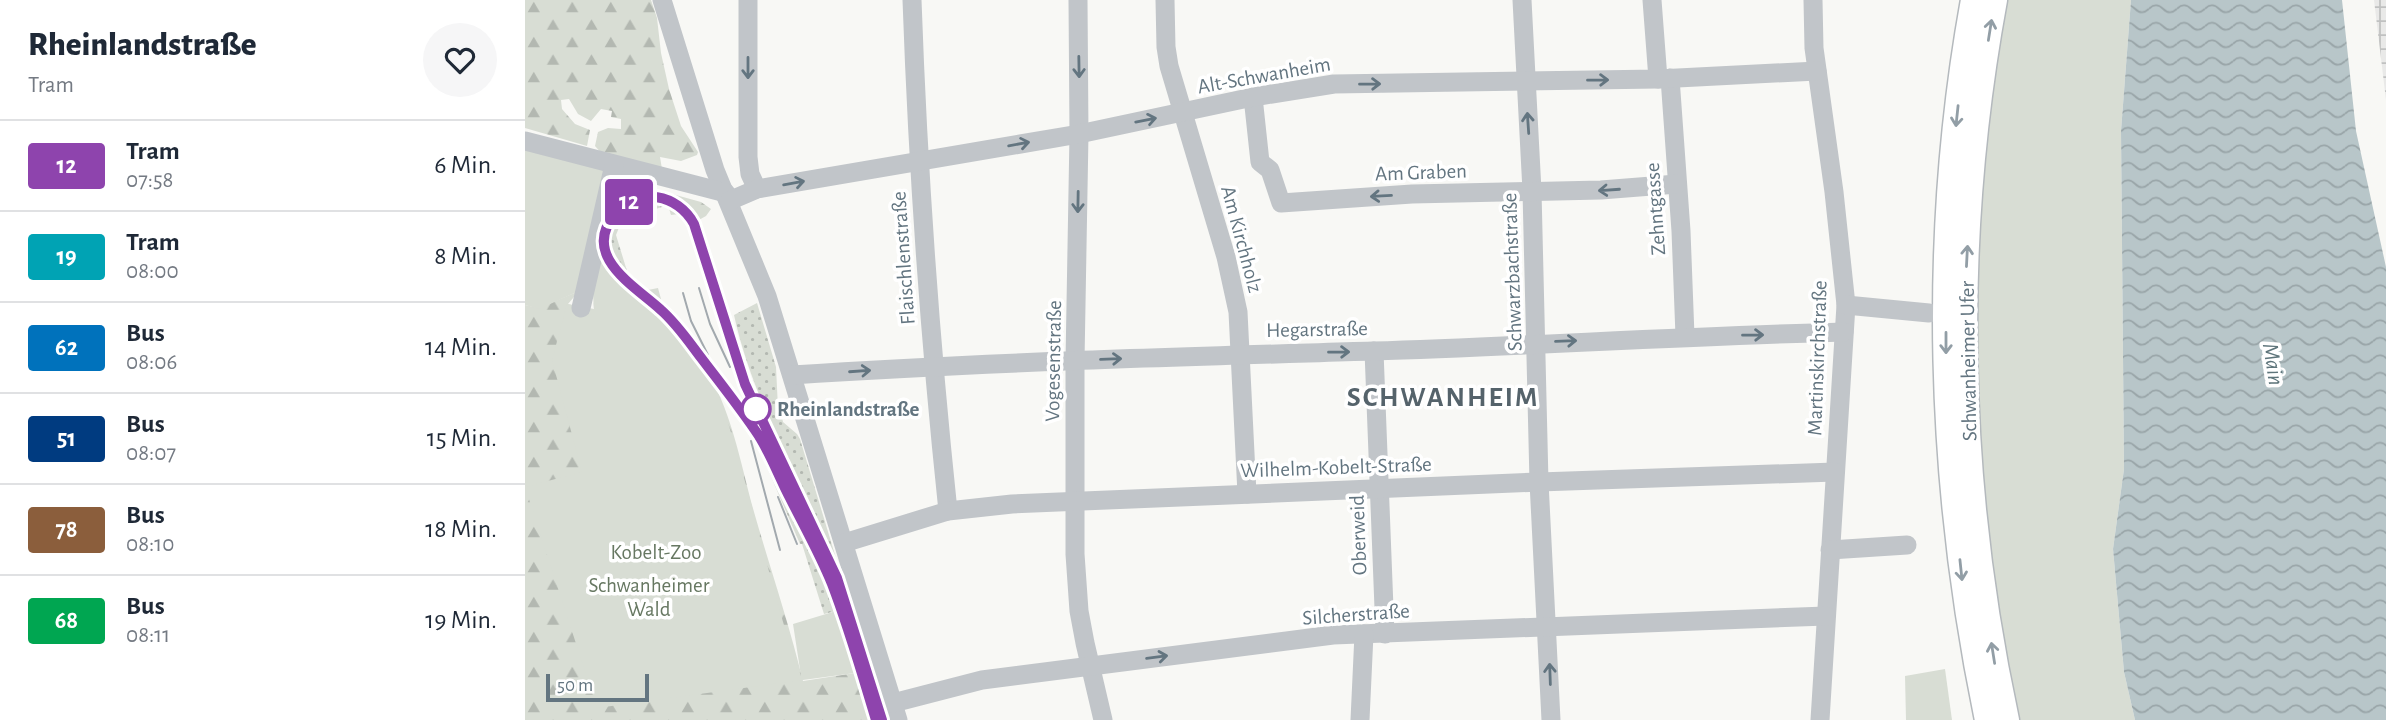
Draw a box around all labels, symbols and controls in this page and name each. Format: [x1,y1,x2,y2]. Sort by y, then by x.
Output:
one-way arrow [1984,19,1997,42]
button: heart [423,23,497,97]
text: Rheinlandstraße [28,29,257,62]
street label: Alt-Schwanheim [1196,53,1332,98]
one-way arrow [1072,55,1085,78]
one-way arrow [741,56,755,79]
one-way arrow [1586,73,1609,86]
text: Tram [28,74,74,97]
one-way arrow [1358,77,1381,90]
one-way arrow [1950,104,1963,127]
one-way arrow [1521,112,1534,135]
one-way arrow [1134,113,1157,126]
one-way arrow [1007,137,1029,150]
text: Tram [126,138,180,164]
text: 6 Min. [434,152,497,178]
text: 12 [57,154,76,178]
street label: Am Graben [1375,160,1467,185]
street label: Zehntgasse [1642,162,1669,256]
text: 07:58 [126,169,174,192]
one-way arrow [782,175,805,189]
line badge: 12 [597,179,661,225]
street label: Am Kirchholz [1217,183,1266,295]
one-way arrow [1597,183,1620,196]
text: 12 [619,190,639,214]
one-way arrow [1071,190,1085,213]
one-way arrow [1370,190,1393,203]
street label: Flaischlenstraße [888,191,919,325]
street label: Schwarzbachstraße [1499,192,1526,351]
text: Tram [126,229,180,255]
text: 8 Min. [434,243,497,269]
text: 19 [56,245,77,269]
one-way arrow [1960,245,1973,268]
text: 08:00 [126,260,179,283]
street label: Martinskirchstraße [1804,280,1831,436]
street label: Schwanheimer Ufer [1957,280,1980,441]
street label: Vogesenstraße [1042,300,1065,422]
street label: Hegarstraße [1266,318,1368,341]
text: Bus [126,320,165,346]
one-way arrow [1742,328,1765,341]
one-way arrow [1939,331,1953,354]
text: 14 Min. [425,334,497,360]
one-way arrow [1554,335,1577,348]
text: 62 [55,336,78,360]
water label: Main [2258,341,2287,387]
one-way arrow [1327,345,1350,358]
text: 08:06 [126,351,177,374]
one-way arrow [1100,353,1123,366]
one-way arrow [848,364,871,377]
district label: SCHWANHEIM [1347,384,1539,412]
marker: Rheinlandstraße [741,394,771,424]
place label: Rheinlandstraße [777,399,920,420]
text: Bus [126,411,165,437]
text: 15 Min. [427,425,497,451]
text: 51 [57,427,76,451]
text: 08:07 [126,442,176,465]
street label: Wilhelm-Kobelt-Straße [1240,454,1432,481]
street label: Oberweid [1347,494,1370,576]
text: Bus [126,502,165,528]
text: 18 Min. [425,516,497,542]
text: 78 [55,518,78,542]
text: 08:10 [126,533,174,556]
park label: Kobelt-Zoo [610,542,702,563]
one-way arrow [1955,558,1968,581]
park label: Schwanheimer Wald [588,575,710,620]
text: Bus [126,593,165,619]
street label: Silcherstraße [1302,600,1410,629]
text: 19 Min. [425,607,497,633]
text: 68 [55,609,78,633]
text: 08:11 [126,624,170,647]
one-way arrow [1986,642,1999,665]
one-way arrow [1145,651,1168,664]
one-way arrow [1543,662,1556,685]
scale bar [546,671,649,703]
text: 50 m [557,676,593,695]

